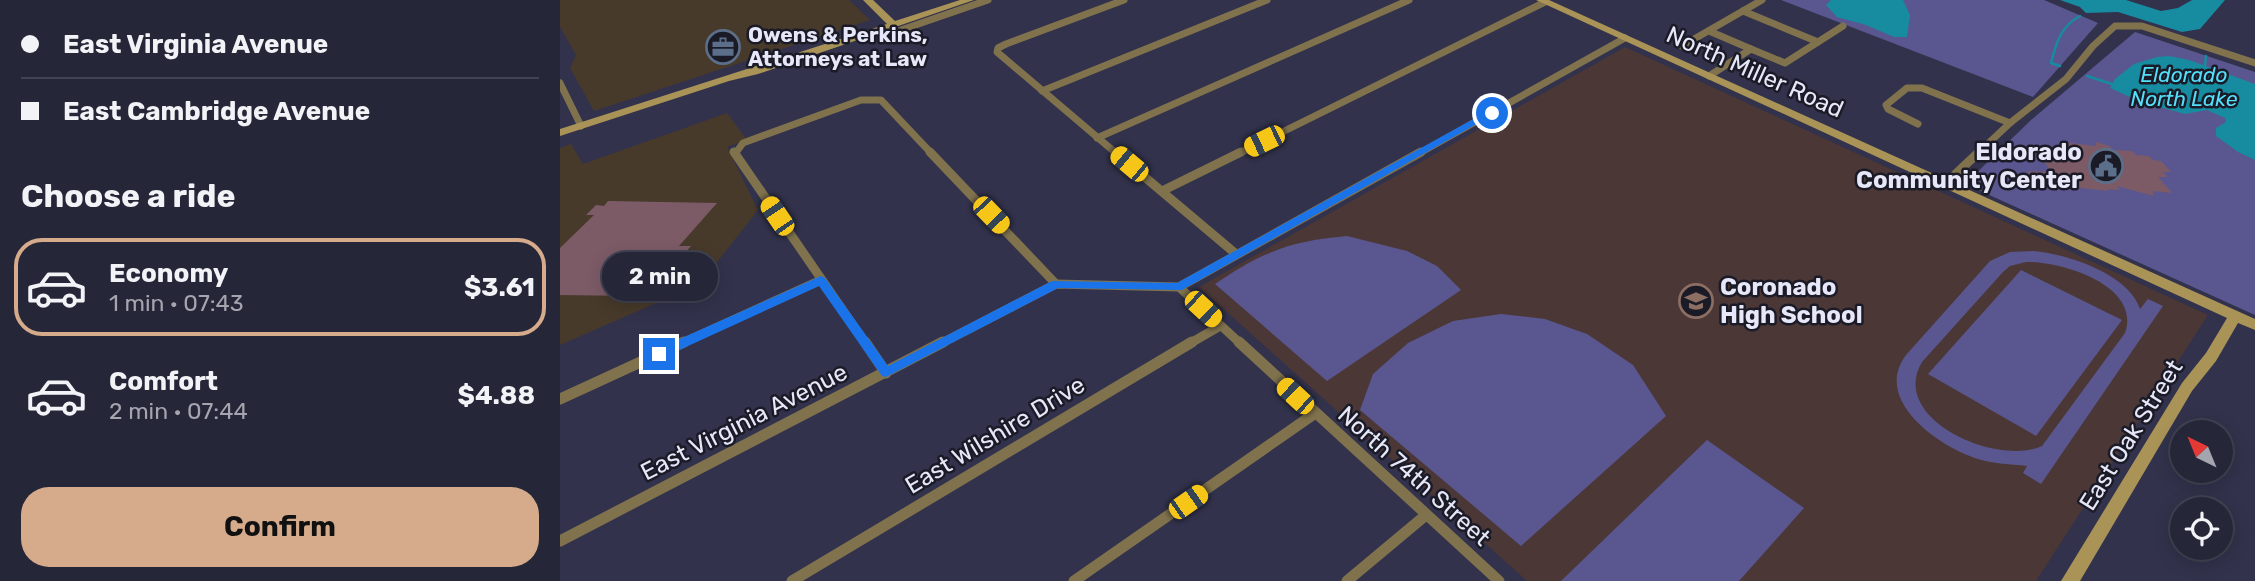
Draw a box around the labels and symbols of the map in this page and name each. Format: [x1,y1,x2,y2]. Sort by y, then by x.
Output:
street label: North Miller Road [1662,20,1848,124]
place label: Owens & Perkins, Attorneys at Law [748,22,928,71]
office icon: Owens & Perkins, Attorneys at Law [704,28,742,66]
water label: Eldorado North Lake [2131,62,2238,111]
route start [1476,97,1508,129]
car [1241,122,1288,160]
place label: Eldorado Community Center [1856,138,2082,194]
car [1107,142,1152,186]
public building icon: Eldorado Community Center [2087,147,2125,185]
car [757,193,798,239]
car [969,193,1014,237]
callout: 2 min [601,252,717,302]
place label: Coronado High School [1720,273,1863,329]
school or university icon: Coronado High School [1677,282,1715,320]
car [1181,287,1226,331]
route end [643,338,675,370]
street label: East Oak Street [2074,355,2188,515]
street label: East Virginia Avenue [636,358,852,486]
street label: East Wilshire Drive [900,370,1090,500]
car [1273,374,1318,418]
street label: North 74th Street [1332,400,1496,552]
north arrow [2170,420,2233,483]
car [1165,481,1212,523]

